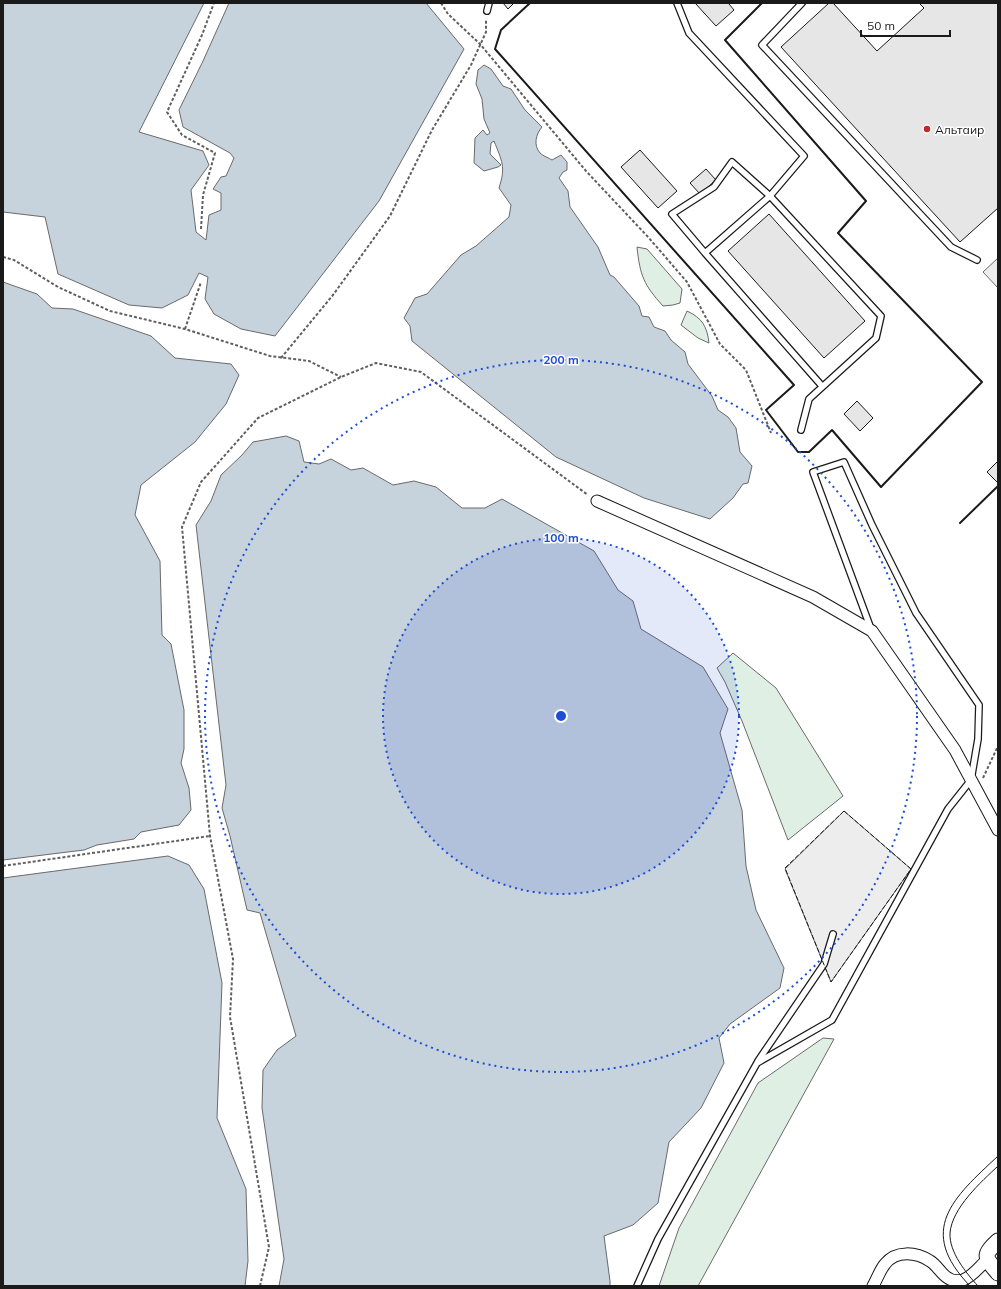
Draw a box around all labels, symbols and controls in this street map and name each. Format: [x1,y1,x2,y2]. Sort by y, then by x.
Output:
scale bar [861,12,950,38]
text: 50 m [867,18,895,33]
place label: Альтаир [935,122,984,137]
marker: Альтаир [922,124,932,134]
text: 200 m [543,352,579,367]
text: 100 m [543,530,579,545]
centre of rings [554,709,568,723]

